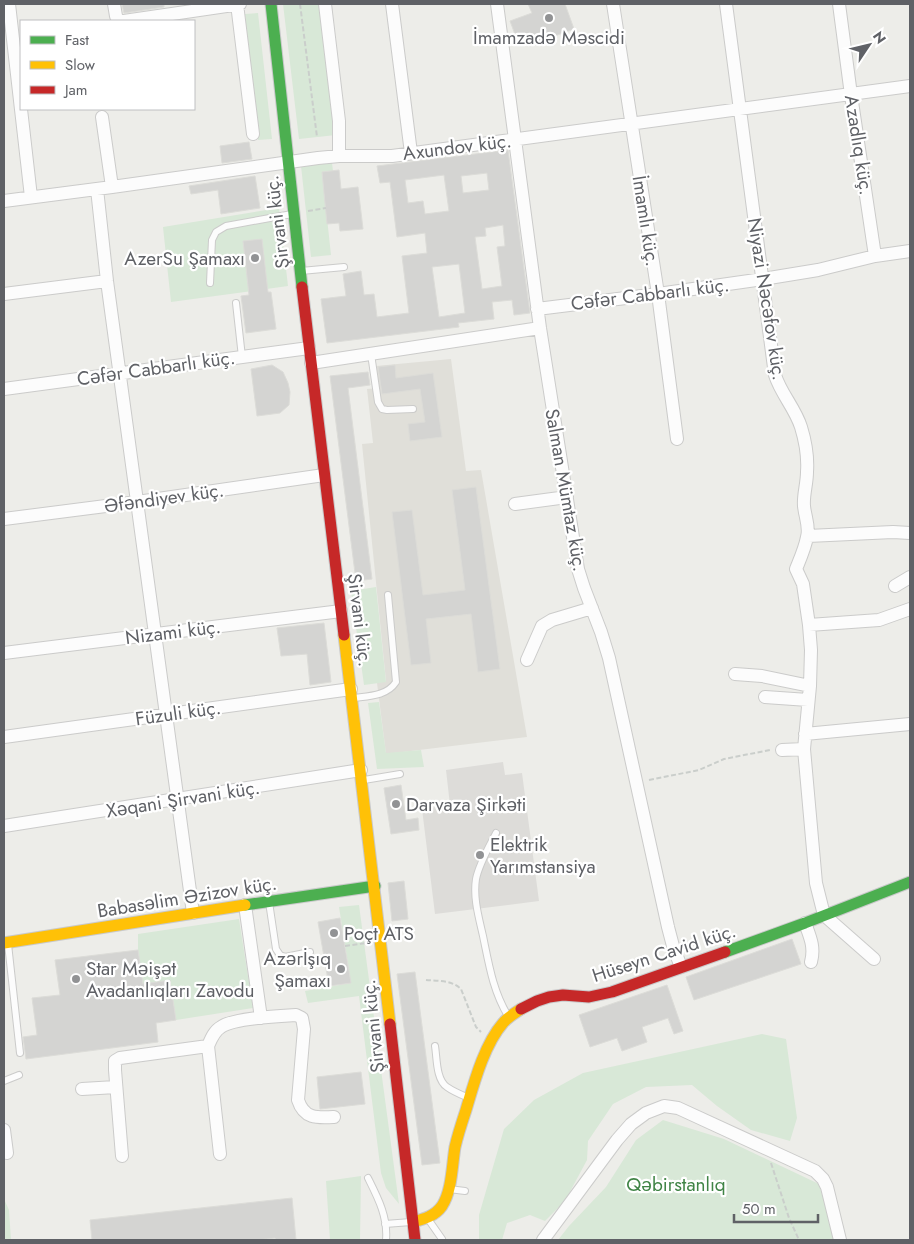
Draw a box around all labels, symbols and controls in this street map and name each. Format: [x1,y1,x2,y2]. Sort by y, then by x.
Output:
marker: İmamzadə Məscidi [543,12,555,24]
legend [20,20,195,110]
north arrow [844,20,894,70]
place label: İmamzadə Məscidi [473,24,625,51]
text: N [868,27,891,48]
text: Fast [65,29,89,51]
text: Slow [65,54,96,76]
text: Jam [63,79,88,101]
street label: Azadlıq küç. [838,93,880,197]
street label: Axundov küç. [401,127,513,167]
street label: Şirvani küç. [258,174,296,270]
street label: İmamlı küç. [626,174,666,268]
street label: Niyazi Nəcəfov küç. [741,216,793,382]
place label: AzerSu Şamaxı [124,245,245,272]
marker: AzerSu Şamaxı [249,252,261,264]
street label: Cəfər Cabbarlı küç. [569,271,731,317]
street label: Cəfər Cabbarlı küç. [75,344,237,392]
street label: Salman Mümtaz küç. [538,406,594,574]
street label: Əfəndiyev küç. [102,476,226,520]
street label: Şirvani küç. [341,572,379,668]
street label: Nizami küç. [124,613,222,651]
street label: Füzuli küç. [133,694,223,732]
street label: Xəqani Şirvani küç. [104,774,262,824]
place label: Darvaza Şirkəti [406,791,527,818]
marker: Darvaza Şirkəti [390,798,402,810]
place label: Elektrik Yarımstansiya [490,831,596,880]
marker: Elektrik Yarımstansiya [474,849,486,861]
street label: Babasəlim Əzizov küç. [95,869,279,925]
street label: Hüseyn Cavid küç. [589,917,739,989]
place label: Poçt ATS [344,920,414,947]
marker: Poçt ATS [328,927,340,939]
place label: Azərİşıq Şamaxı [264,945,331,994]
place label: Star Məişət Avadanlıqları Zavodu [86,955,255,1004]
marker: Azərİşıq Şamaxı [335,963,347,975]
marker: Star Məişət Avadanlıqları Zavodu [70,973,82,985]
street label: Şirvani küç. [355,978,391,1074]
park label: Qəbirstanlıq [626,1171,726,1198]
scale bar [734,1192,818,1224]
text: 50 m [742,1198,776,1220]

